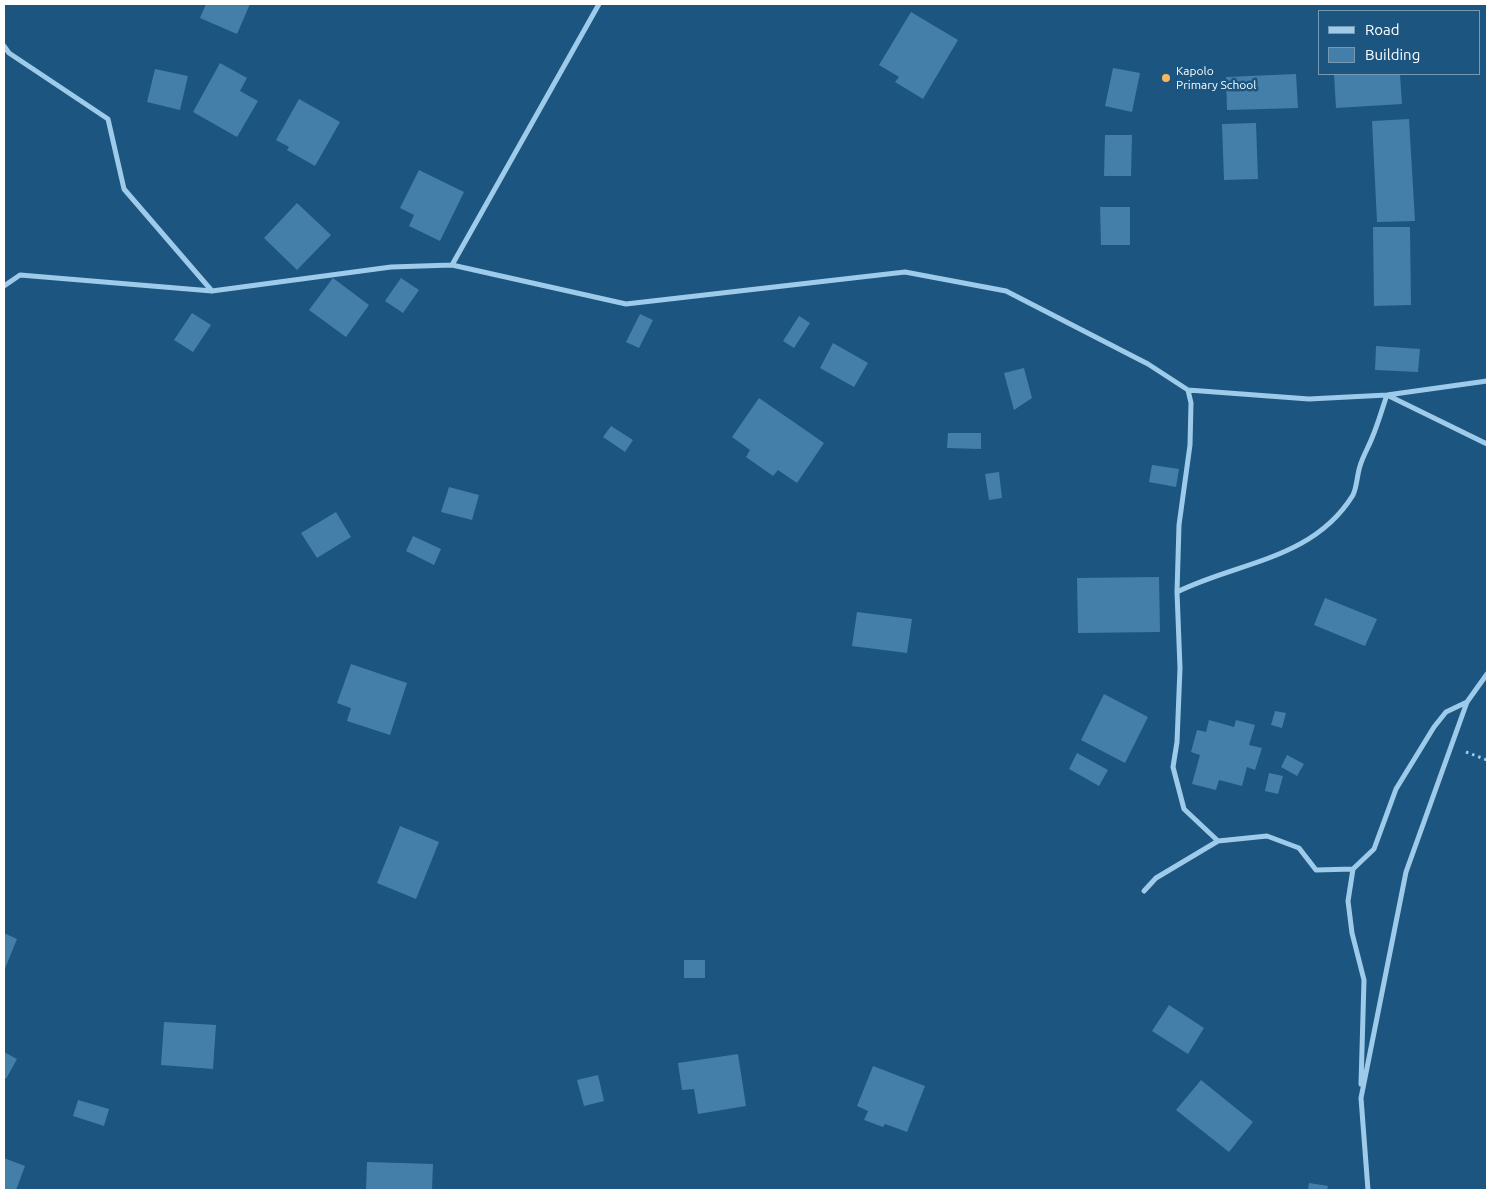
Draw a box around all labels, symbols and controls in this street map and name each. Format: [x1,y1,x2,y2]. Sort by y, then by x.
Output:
legend [1318,10,1481,75]
text: Road [1365,21,1400,38]
text: Building [1365,46,1420,63]
place label: Kapolo Primary School [1176,64,1256,92]
marker: Kapolo Primary School [1160,72,1172,84]

